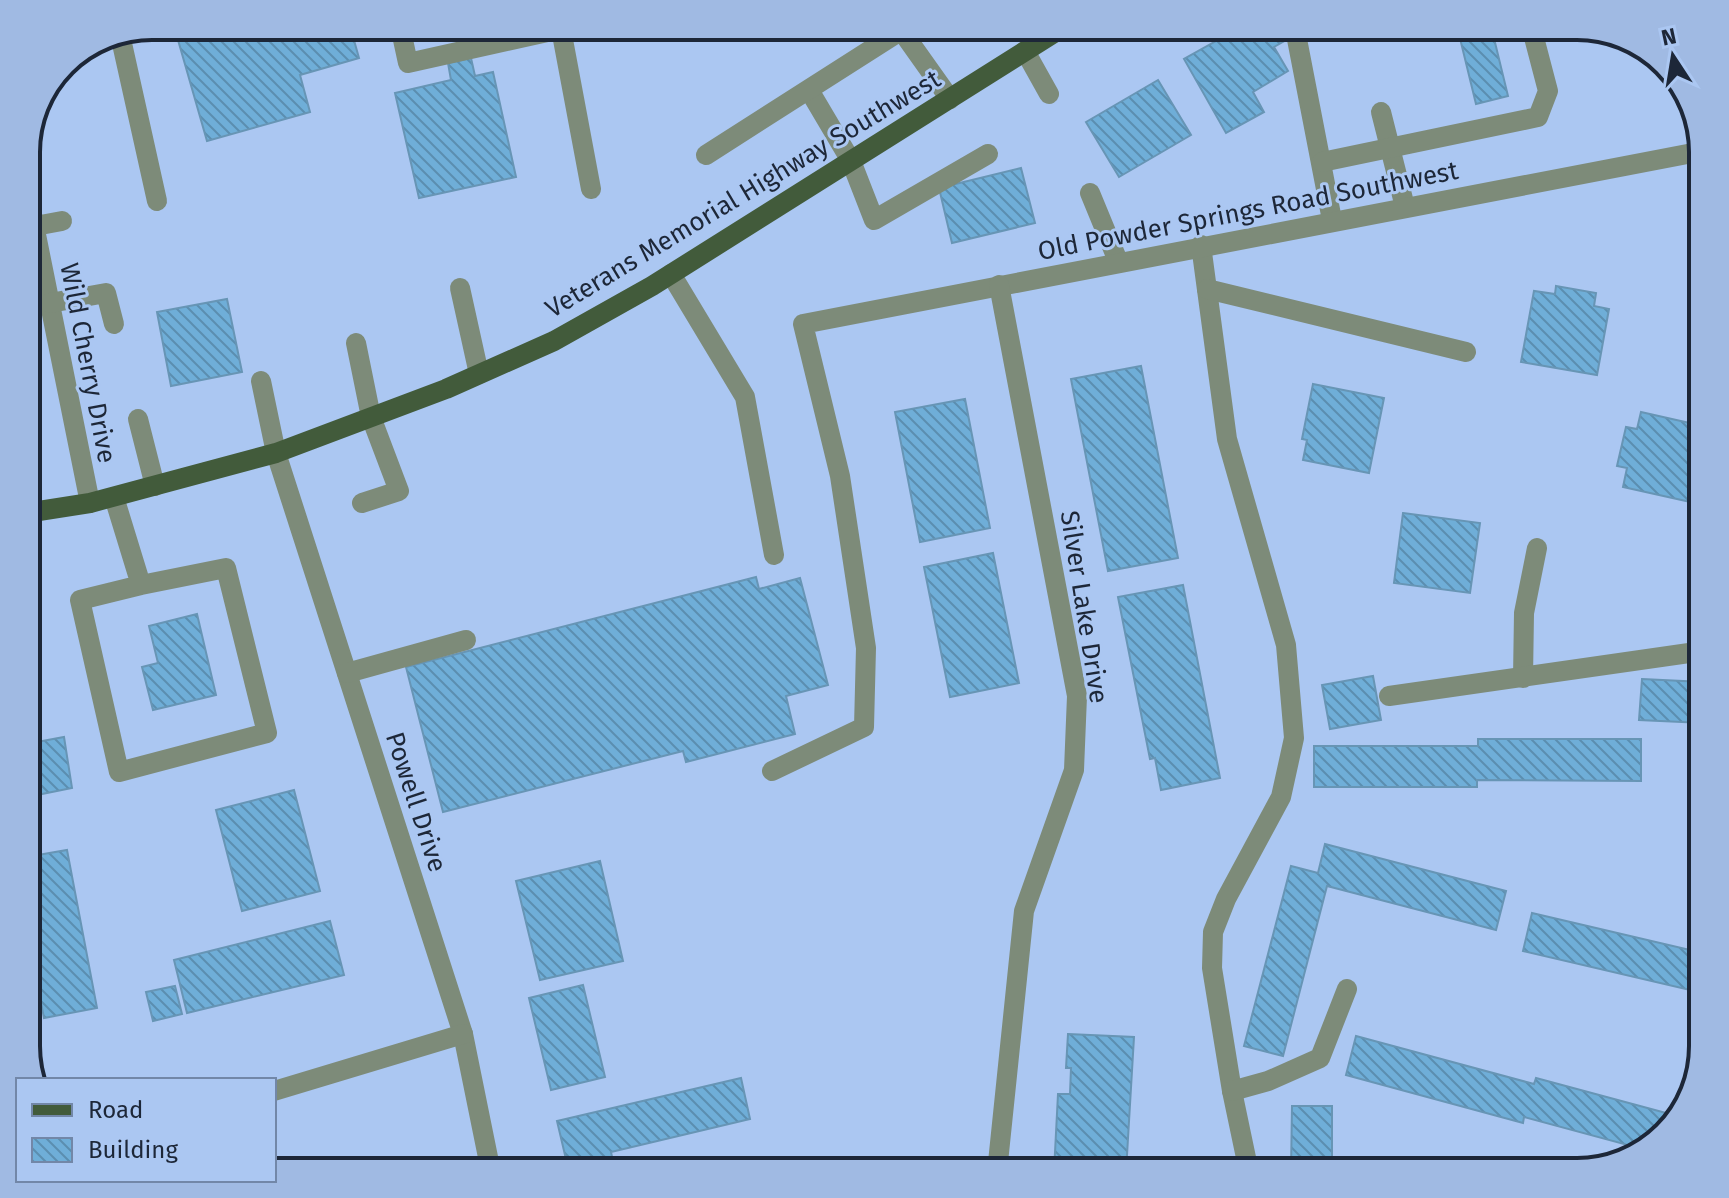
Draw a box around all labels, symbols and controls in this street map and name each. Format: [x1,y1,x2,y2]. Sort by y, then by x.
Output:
north arrow [1633,16,1713,96]
text: N [1659,22,1679,52]
street label: Veterans Memorial Highway Southwest [540,63,947,325]
street label: Old Powder Springs Road Southwest [1035,155,1461,267]
street label: Wild Cherry Drive [53,260,123,466]
street label: Silver Lake Drive [1053,508,1115,706]
street label: Powell Drive [379,728,453,876]
legend [16,1078,276,1182]
text: Road [88,1096,143,1124]
text: Building [88,1136,178,1164]

